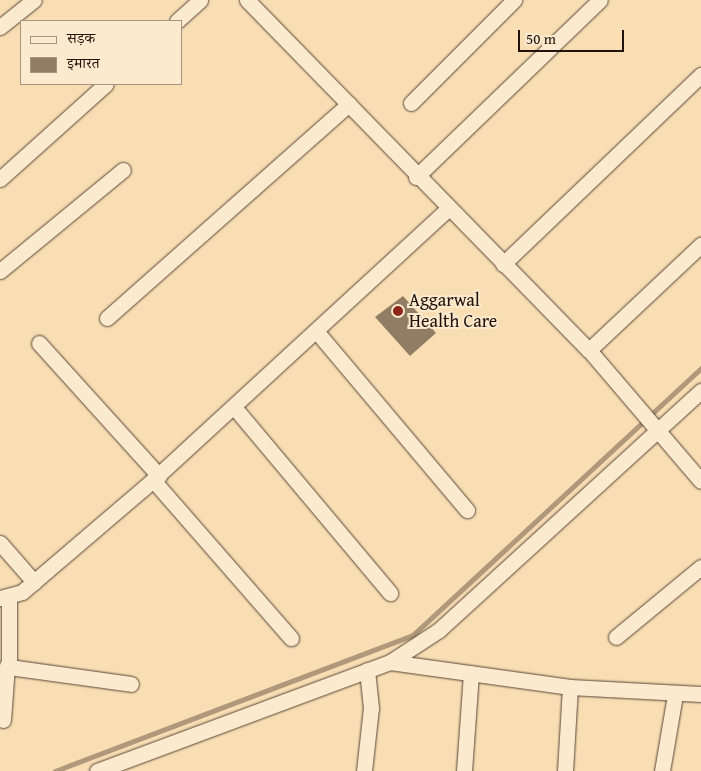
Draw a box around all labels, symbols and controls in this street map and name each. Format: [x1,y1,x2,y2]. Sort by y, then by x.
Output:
legend [20,20,182,85]
scale bar [521,20,627,52]
text: सड़क [67,27,95,48]
text: 50 m [526,28,556,49]
text: इमारत [67,52,100,73]
place label: Aggarwal Health Care [409,290,497,332]
marker: Aggarwal Health Care [391,304,405,318]

